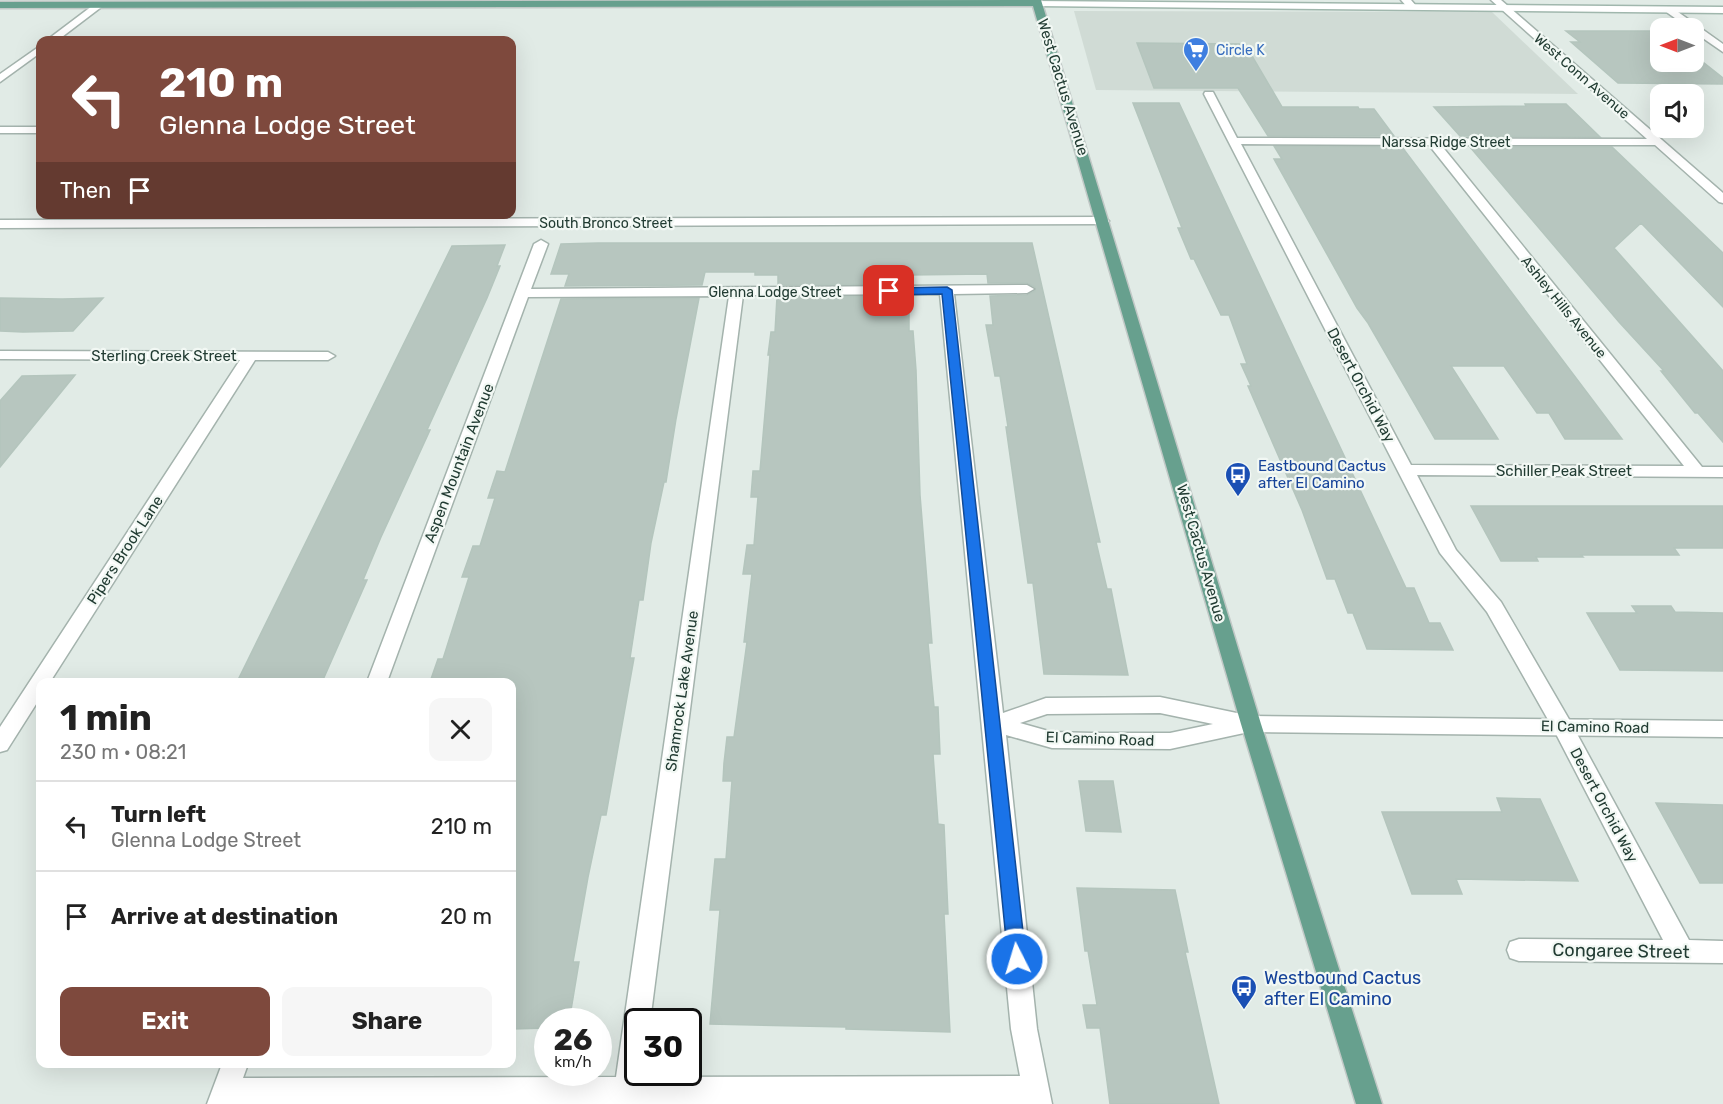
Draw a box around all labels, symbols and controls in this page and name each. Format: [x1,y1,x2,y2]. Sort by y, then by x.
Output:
street label: West Cactus Avenue [1034,16,1092,158]
north arrow [1650,18,1704,72]
map controls [1650,18,1704,138]
street label: West Conn Avenue [1530,30,1633,123]
supermarket icon: Circle K [1181,35,1211,73]
place label: Circle K [1216,42,1265,59]
text: 210 m [159,58,283,108]
icon: left [60,60,138,138]
button: sound [1650,84,1704,138]
text: Glenna Lodge Street [159,109,416,141]
street label: Narssa Ridge Street [1381,134,1511,151]
icon: arrive [123,174,156,207]
text: Then [60,177,111,204]
street label: South Bronco Street [539,215,673,232]
street label: Ashley Hills Avenue [1517,253,1610,362]
pin [863,265,914,316]
icon: arrive [872,274,905,307]
street label: Glenna Lodge Street [708,284,842,301]
street label: Desert Orchid Way [1323,325,1399,445]
street label: Sterling Creek Street [91,347,237,365]
street label: Aspen Mountain Avenue [420,381,498,545]
place label: Eastbound Cactus after El Camino [1258,457,1387,492]
bus stop icon: Eastbound Cactus after El Camino [1223,460,1253,498]
street label: Schiller Peak Street [1496,462,1632,480]
street label: West Cactus Avenue [1173,482,1229,624]
street label: Pipers Brook Lane [83,492,167,608]
street label: Shamrock Lake Avenue [662,609,702,773]
text: 1 min [60,696,152,739]
button: close [429,698,492,761]
street label: El Camino Road [1541,717,1649,737]
street label: El Camino Road [1045,728,1155,750]
text: 230 m · 08:21 [60,740,186,764]
street label: Desert Orchid Way [1566,745,1642,865]
text: Turn left [111,801,206,828]
icon: left [60,810,93,843]
text: 210 m [431,813,492,840]
text: Glenna Lodge Street [111,828,301,852]
icon: arrive [60,900,93,933]
text: Arrive at destination [111,903,338,930]
text: 20 m [440,903,492,930]
position arrow [985,927,1049,991]
street label: Congaree Street [1552,939,1690,963]
place label: Westbound Cactus after El Camino [1264,967,1421,1010]
bus stop icon: Westbound Cactus after El Camino [1229,973,1259,1011]
button: Exit [60,987,270,1056]
button: Share [282,987,492,1056]
speed limit sign: 30 [624,1008,702,1086]
text: 26 [553,1022,593,1058]
text: km/h [554,1053,592,1071]

